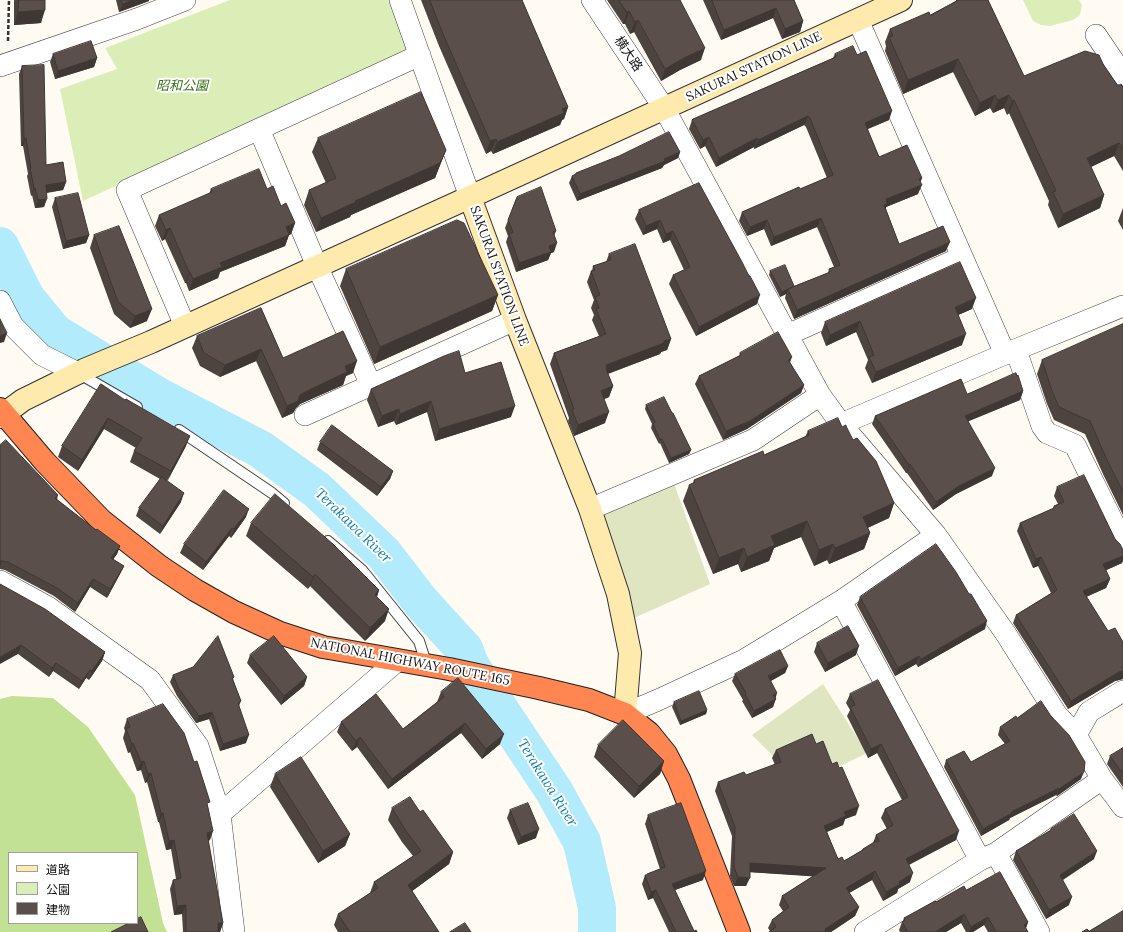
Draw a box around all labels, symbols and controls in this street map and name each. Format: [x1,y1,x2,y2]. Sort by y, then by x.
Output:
street label: SAKURAI STATION LINE [684,29,824,105]
street label: 横大路 [611,33,645,75]
park label: 昭和公園 [156,78,208,94]
street label: SAKURAI STATION LINE [466,204,532,348]
water label: Terakawa River [311,485,395,567]
street label: NATIONAL HIGHWAY ROUTE 165 [309,635,511,689]
water label: Terakawa River [513,736,581,830]
legend [8,852,138,924]
text: 道路 [46,862,70,877]
text: 公園 [46,882,70,897]
text: 建物 [46,902,70,917]

